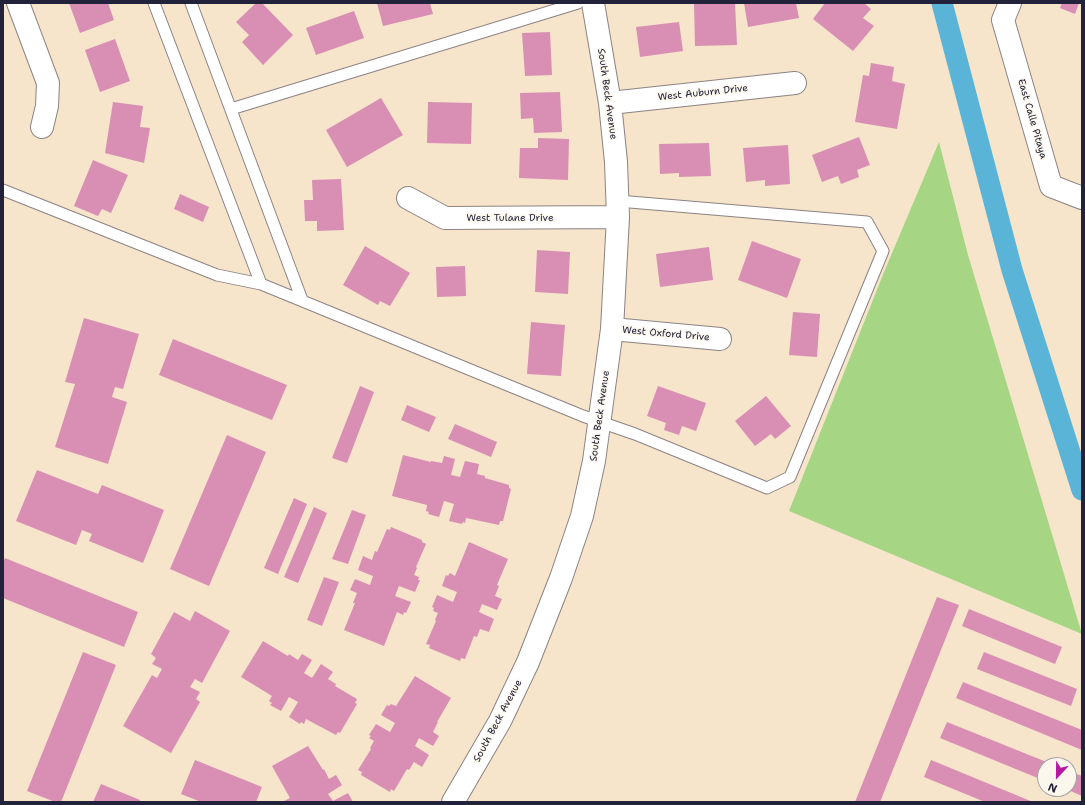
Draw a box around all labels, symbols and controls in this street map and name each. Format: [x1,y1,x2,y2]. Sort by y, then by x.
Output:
street label: South Beck Avenue [595,48,619,140]
street label: East Calle Pitaya [1015,78,1049,160]
street label: West Auburn Drive [657,82,749,104]
street label: West Tulane Drive [466,212,554,224]
street label: West Oxford Drive [622,324,710,344]
street label: South Beck Avenue [588,370,612,462]
street label: South Beck Avenue [471,678,525,764]
north arrow [1037,757,1077,797]
text: N [1046,779,1060,796]

